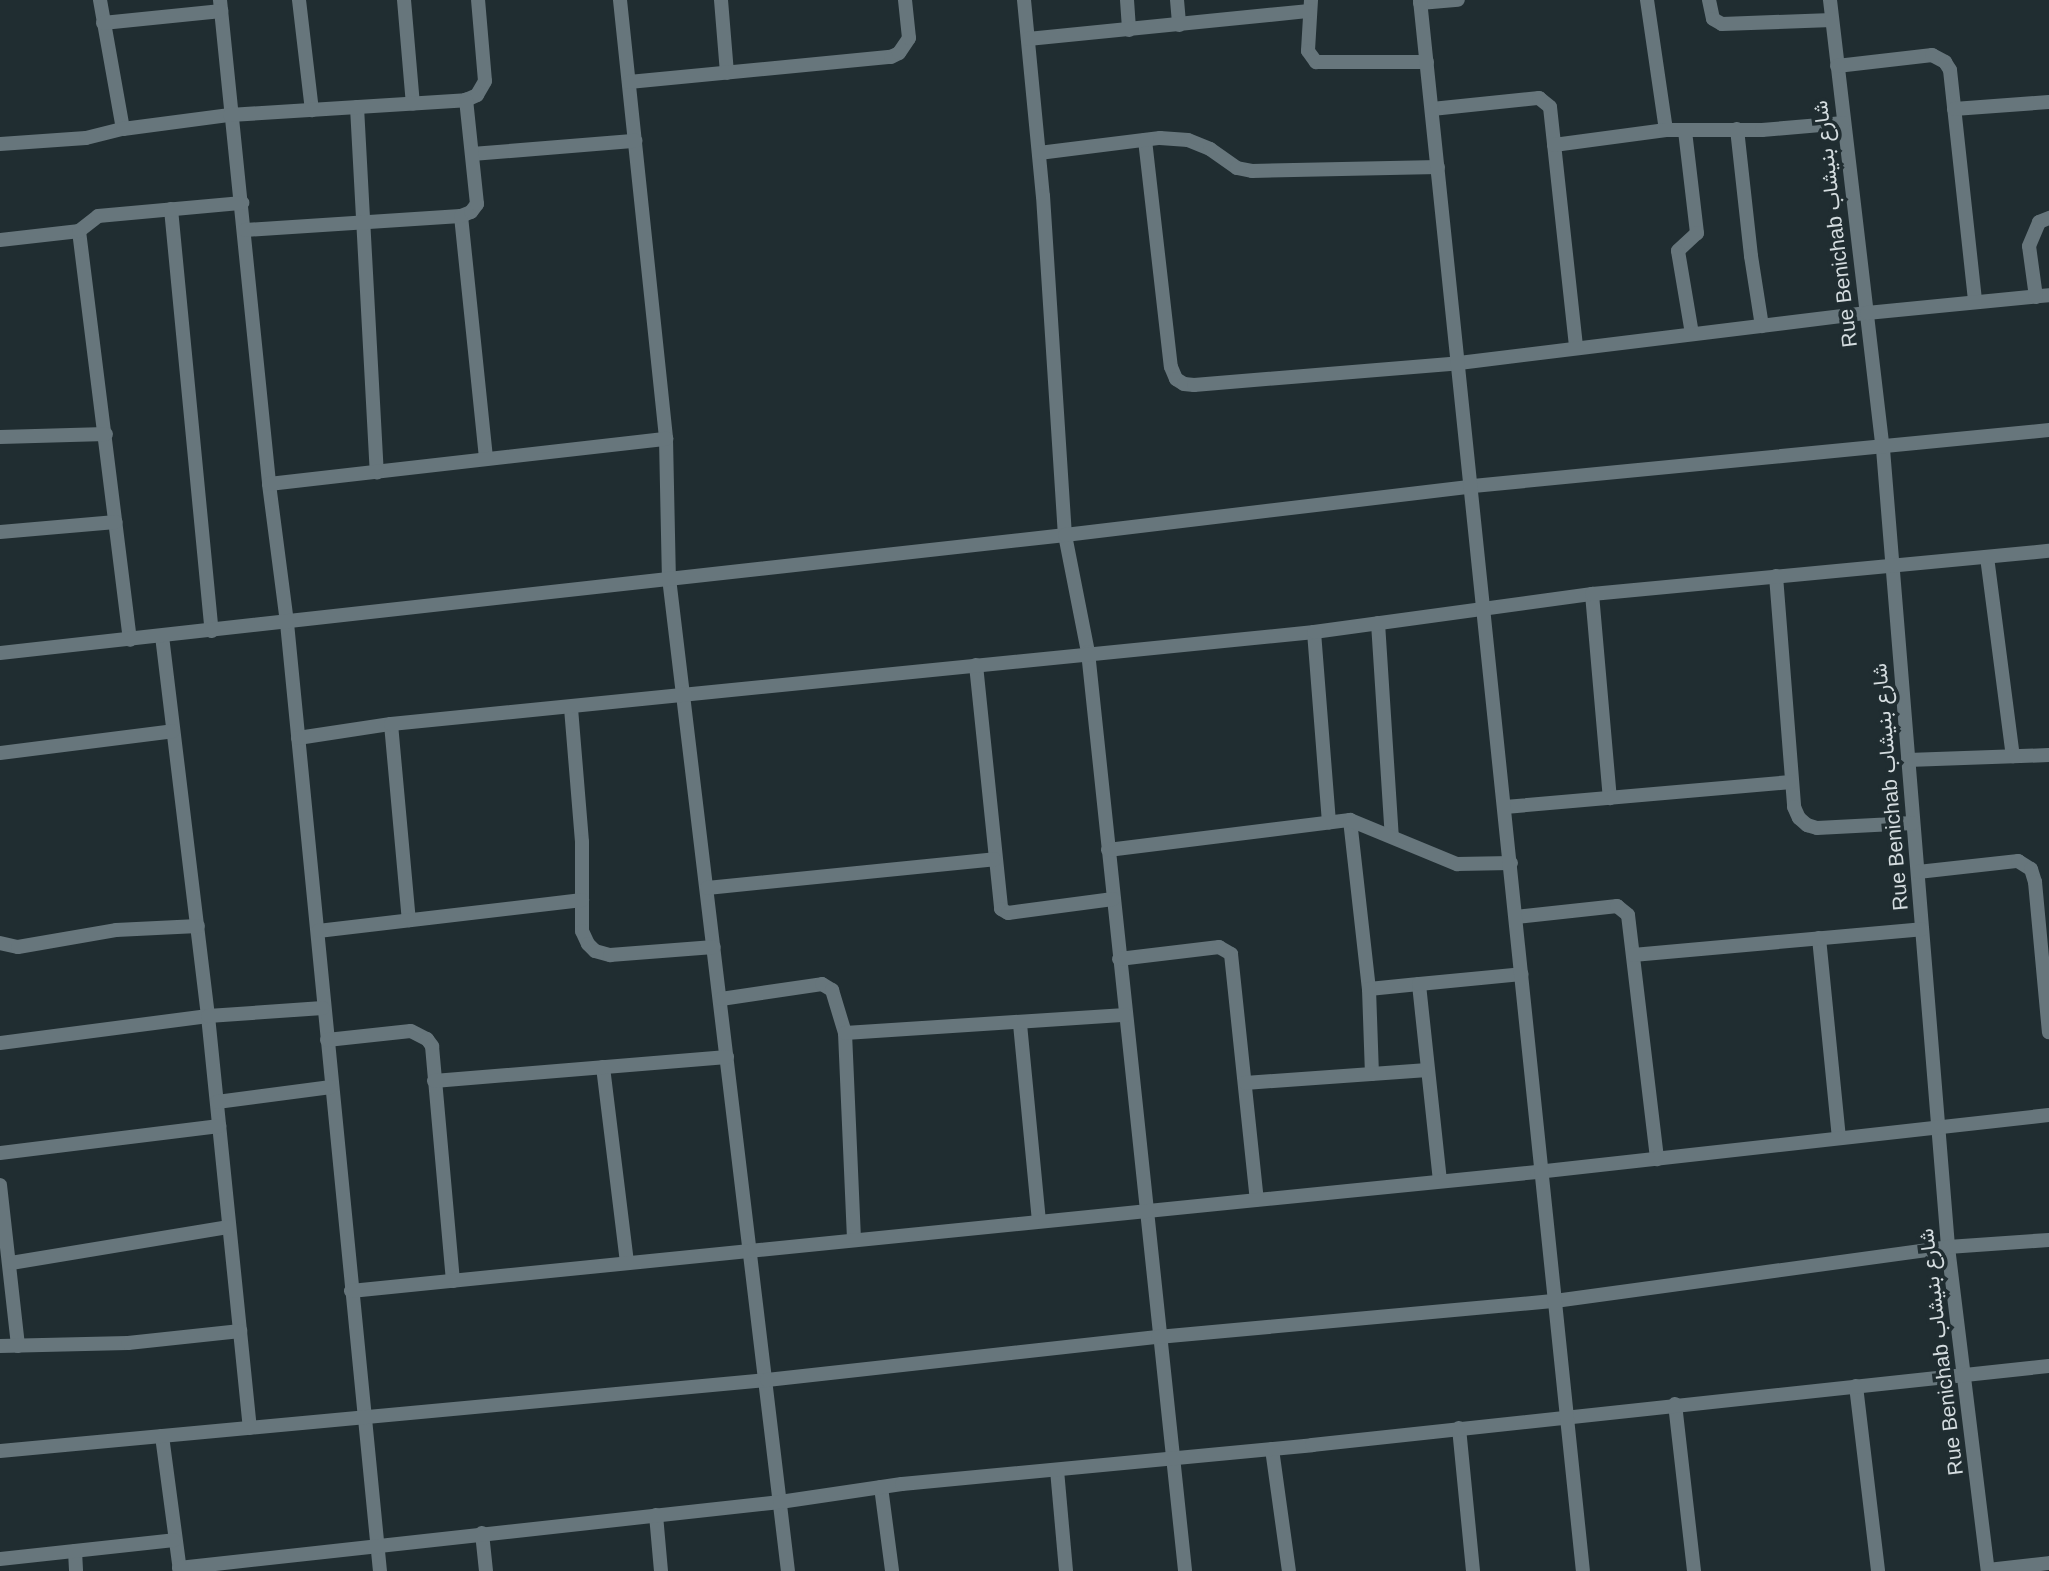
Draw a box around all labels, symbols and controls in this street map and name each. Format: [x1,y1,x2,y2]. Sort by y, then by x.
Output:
street label: Rue Benichab شارع بنيشاب [1807,99,1863,349]
street label: Rue Benichab شارع بنيشاب [1867,662,1913,912]
street label: Rue Benichab شارع بنيشاب [1913,1227,1969,1477]

